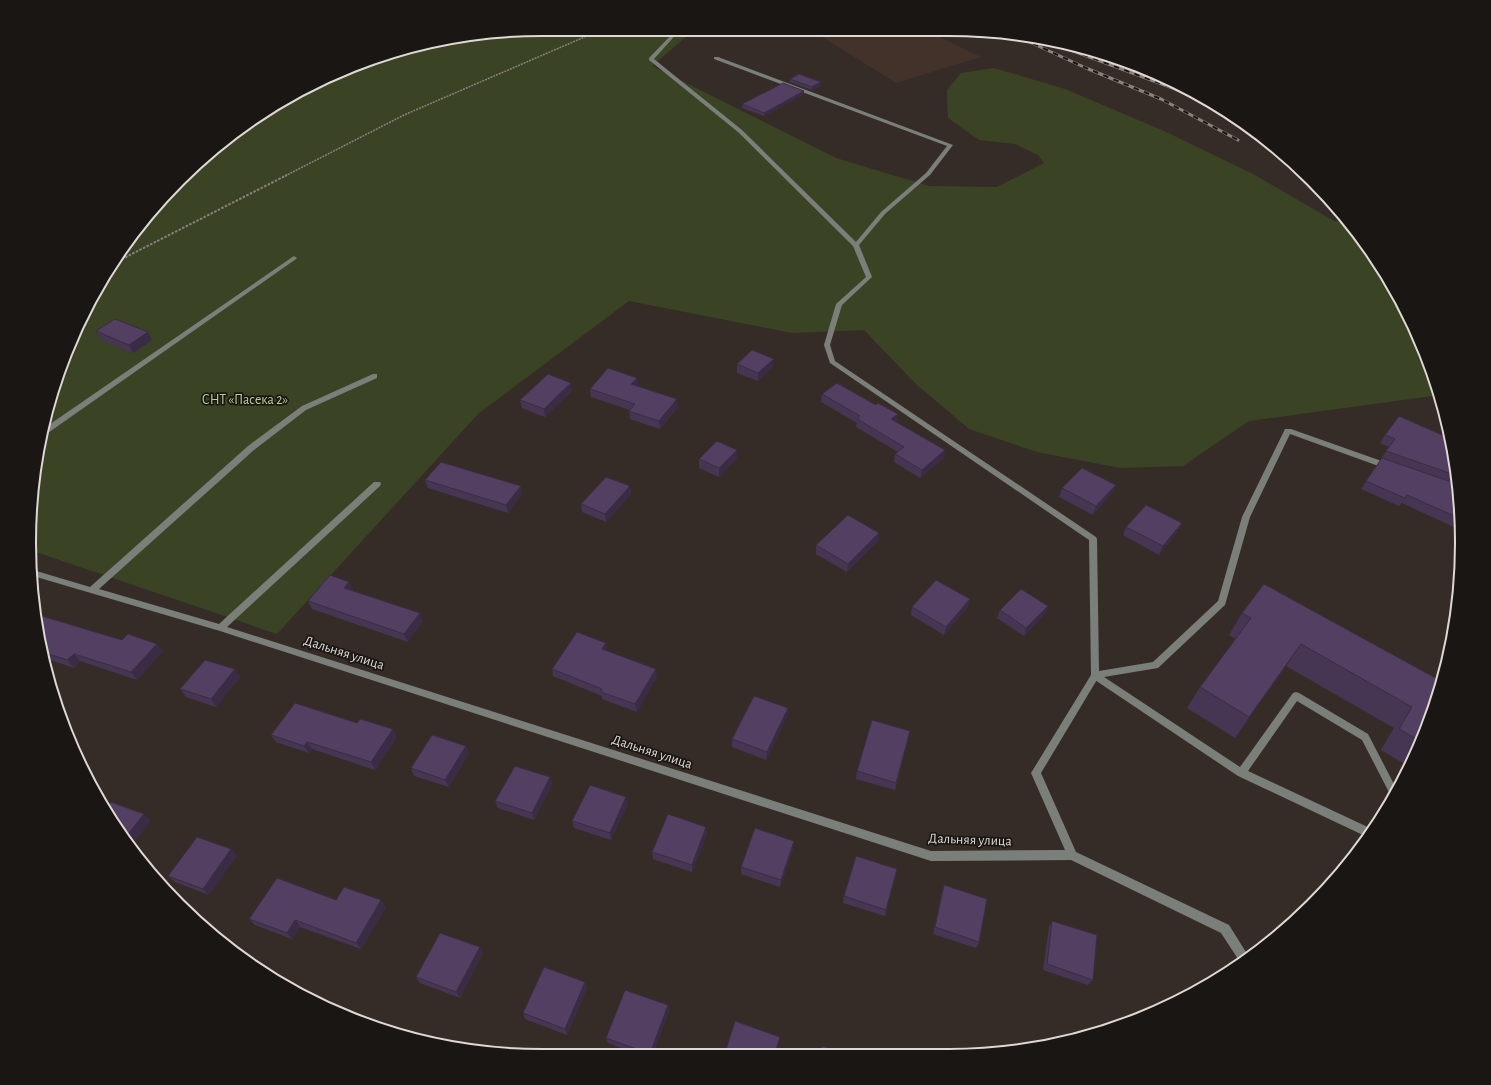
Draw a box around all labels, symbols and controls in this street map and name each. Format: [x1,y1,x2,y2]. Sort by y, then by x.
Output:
park label: СНТ «Пасека 2» [202,393,288,407]
street label: Дальняя улица [302,633,386,673]
street label: Дальняя улица [610,732,694,772]
street label: Дальняя улица [928,832,1013,848]

